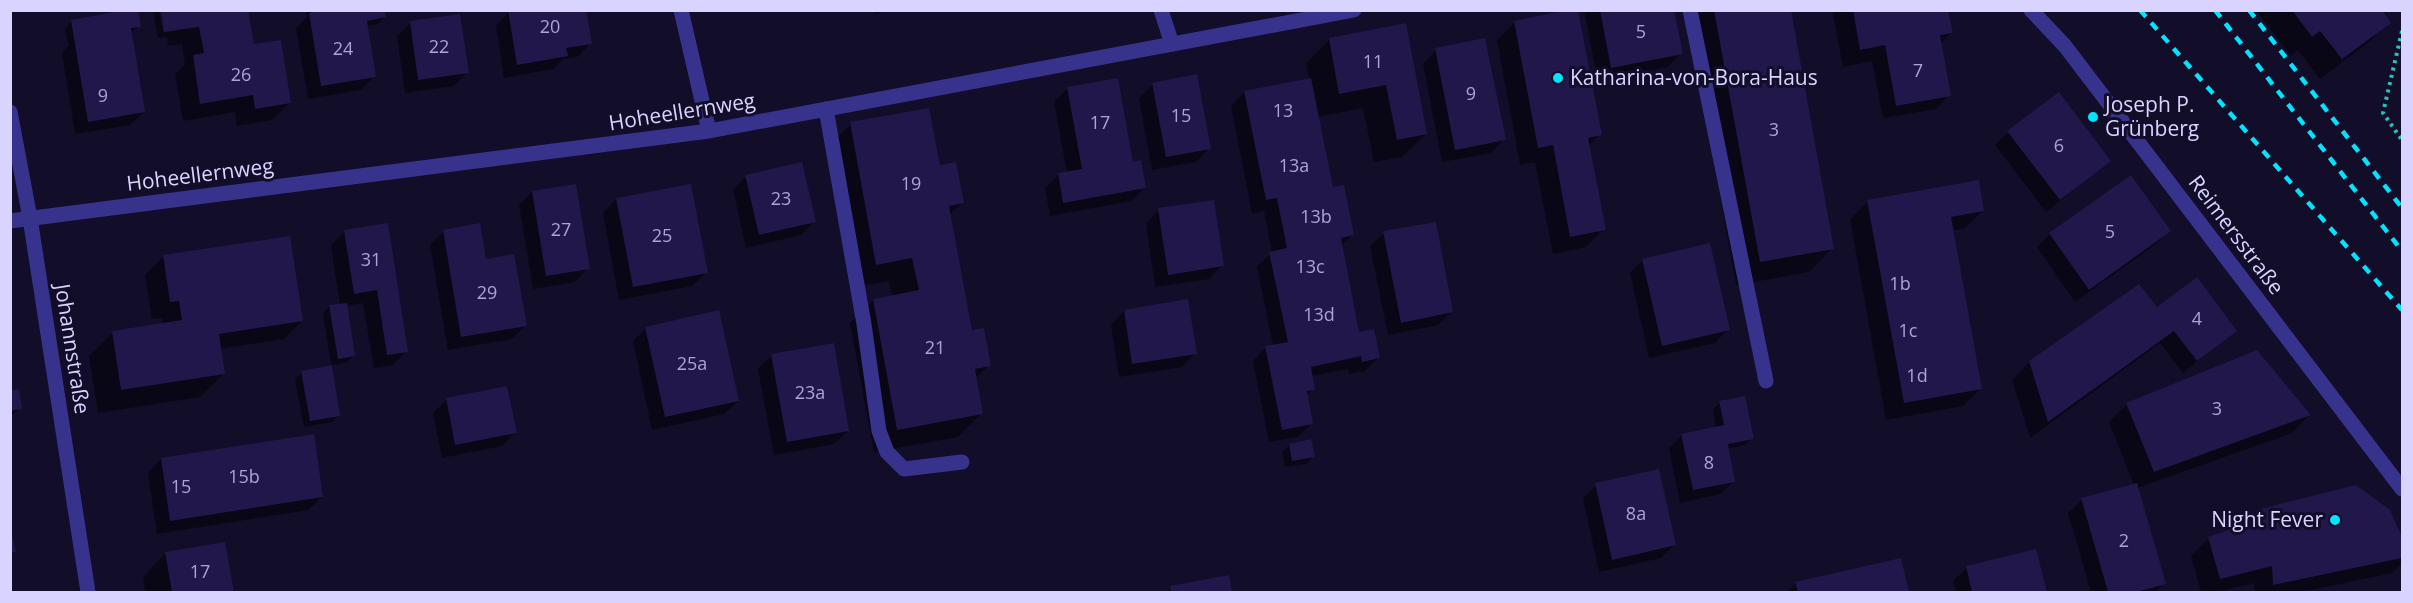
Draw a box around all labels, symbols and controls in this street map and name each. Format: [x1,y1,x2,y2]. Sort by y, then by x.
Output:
house number: 20 [540,14,560,38]
house number: 5 [1636,19,1646,43]
house number: 22 [429,34,449,58]
house number: 24 [333,36,353,60]
house number: 11 [1363,49,1383,73]
house number: 7 [1913,58,1923,82]
house number: 26 [231,62,251,86]
place label: Katharina-von-Bora-Haus [1570,63,1818,91]
marker: Katharina-von-Bora-Haus [1551,71,1565,85]
house number: 9 [1466,81,1476,105]
house number: 9 [98,83,108,107]
street label: Hoheellernweg [607,86,757,136]
place label: Joseph P. Grünberg [2103,90,2199,142]
house number: 13 [1273,98,1293,122]
house number: 15 [1171,103,1191,127]
house number: 17 [1090,110,1110,134]
marker: Joseph P. Grünberg [2086,110,2100,124]
house number: 3 [1769,117,1779,141]
house number: 6 [2054,133,2064,157]
street label: Hoheellernweg [125,151,275,197]
house number: 13a [1279,153,1309,177]
street label: Reimersstraße [2183,169,2291,300]
house number: 19 [901,171,921,195]
house number: 23 [771,186,791,210]
house number: 13b [1300,204,1332,228]
house number: 27 [551,217,571,241]
house number: 5 [2105,219,2115,243]
house number: 25 [652,223,672,247]
house number: 31 [361,247,381,271]
house number: 13c [1295,254,1325,278]
house number: 1b [1889,271,1911,295]
street label: Johannstraße [49,280,97,416]
house number: 29 [477,280,497,304]
house number: 13d [1303,302,1335,326]
house number: 4 [2192,306,2202,330]
house number: 1c [1899,318,1918,342]
house number: 21 [925,335,945,359]
house number: 25a [677,351,707,375]
house number: 1d [1906,363,1928,387]
house number: 23a [795,380,825,404]
house number: 3 [2212,396,2222,420]
house number: 8 [1704,450,1714,474]
house number: 15b [228,464,260,488]
house number: 15 [171,474,191,498]
house number: 8a [1626,501,1646,525]
place label: Night Fever [2211,505,2323,533]
marker: Night Fever [2328,513,2342,527]
house number: 2 [2119,528,2129,552]
house number: 17 [190,559,210,583]

